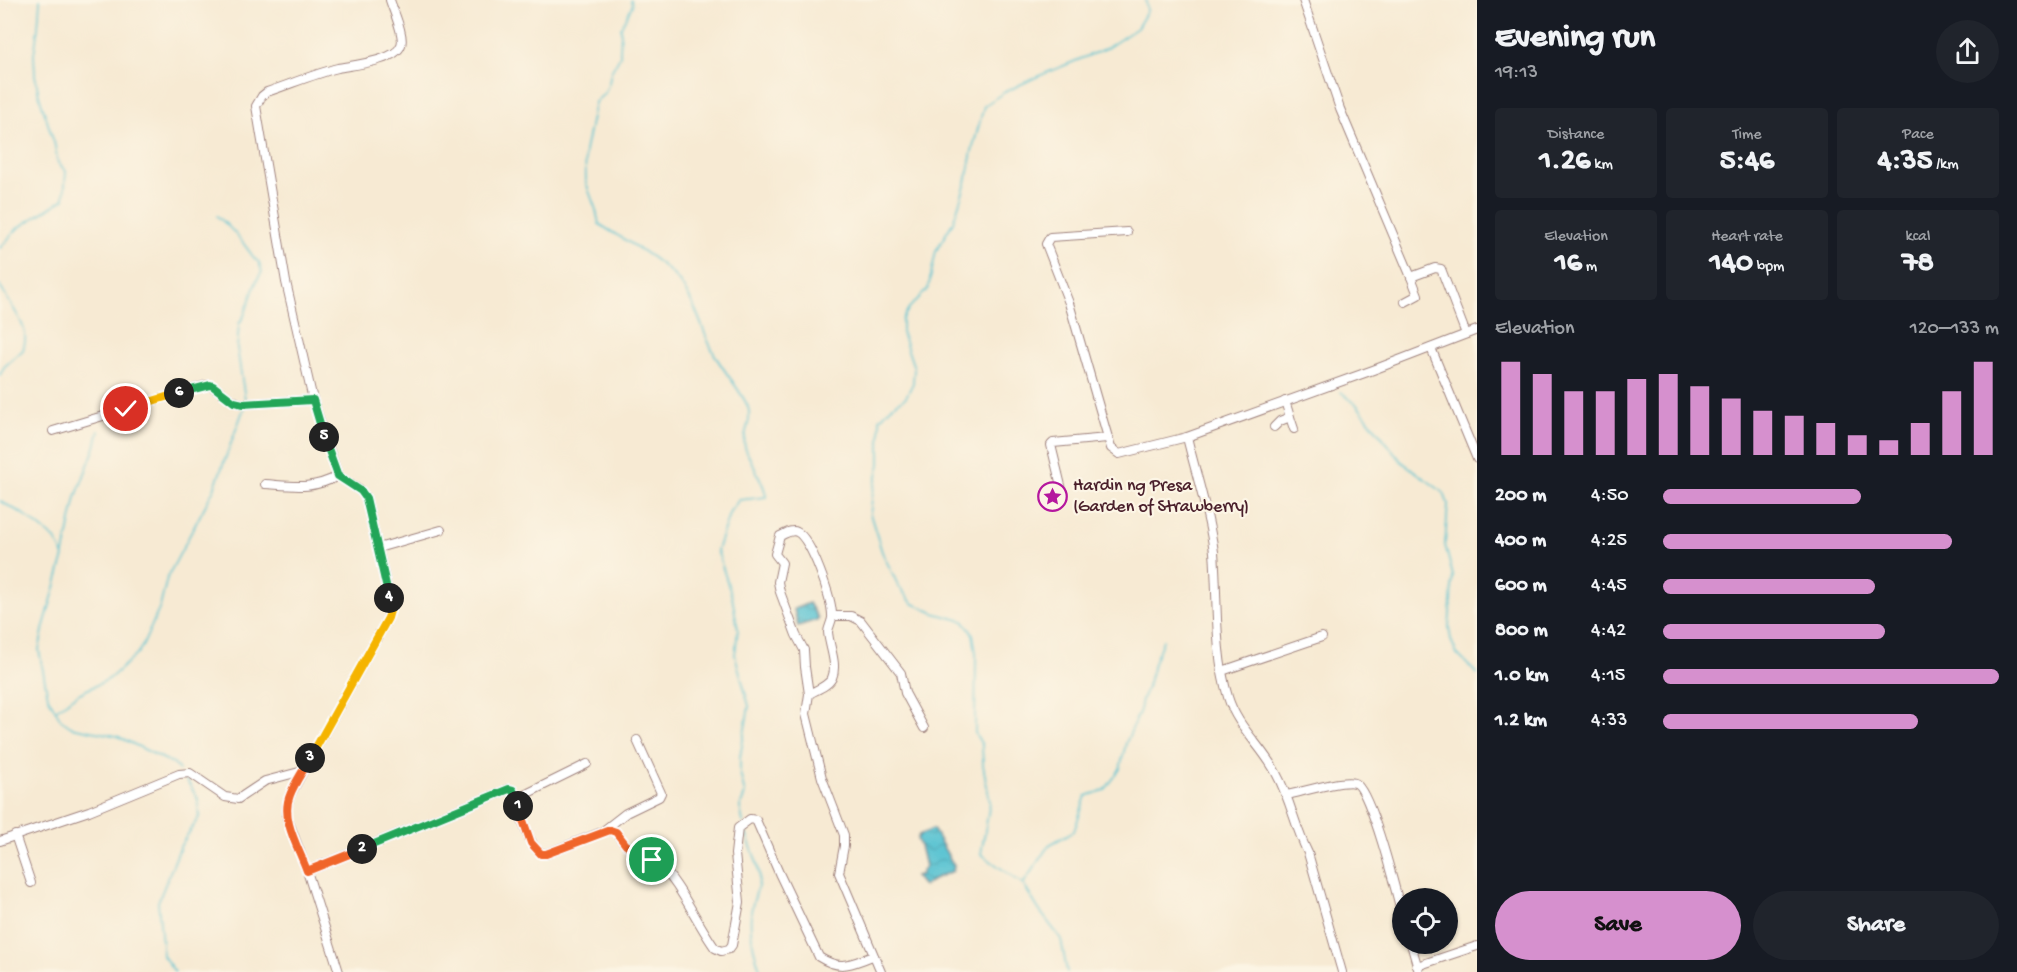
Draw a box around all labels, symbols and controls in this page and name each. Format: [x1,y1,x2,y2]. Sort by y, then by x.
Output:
text: Evening run [1495,20,1655,58]
button: share [1936,20,1999,83]
text: 19:13 [1495,62,1538,85]
text: Distance [1548,126,1604,145]
text: Time [1732,126,1762,145]
text: Pace [1902,126,1934,145]
text: 1.26 [1539,145,1591,180]
text: 5:46 [1720,145,1774,180]
text: 4:35 [1877,145,1932,180]
text: km [1591,156,1613,175]
text: /km [1932,156,1959,175]
text: Elevation [1544,228,1608,247]
text: Heart rate [1711,228,1783,247]
text: kcal [1906,228,1930,247]
text: 16 [1555,247,1582,282]
text: 140 [1710,247,1753,282]
text: 78 [1902,247,1934,282]
text: m [1582,258,1597,277]
text: bpm [1753,258,1784,277]
text: Elevation [1495,318,1575,341]
text: 120–133 m [1910,318,1999,341]
pin: 6 [164,378,194,408]
pin [100,383,151,434]
text: 6 [175,383,183,402]
icon: check [109,392,142,425]
pin: 5 [309,422,339,452]
text: 5 [320,427,328,446]
place label: Hardin ng Presa (Garden of Strawberry) [1073,476,1249,518]
place icon: Hardin ng Presa (Garden of Strawberry) [1036,480,1068,512]
text: 200 m [1495,485,1546,508]
text: 4:50 [1591,485,1629,508]
text: 400 m [1495,530,1546,553]
text: 4:25 [1591,530,1627,553]
text: 600 m [1495,575,1547,598]
text: 4:45 [1591,575,1627,598]
pin: 4 [374,583,404,613]
text: 4 [385,588,393,607]
text: 800 m [1495,620,1548,643]
text: 4:42 [1591,620,1626,643]
text: 1.0 km [1495,665,1549,688]
text: 4:15 [1591,665,1625,688]
text: 1.2 km [1495,710,1547,733]
text: 4:33 [1591,710,1628,733]
pin: 3 [295,743,325,773]
text: 3 [306,748,314,767]
pin: 1 [503,791,533,821]
text: 1 [515,796,521,815]
pin: 2 [347,834,377,864]
pin [626,834,677,885]
text: 2 [358,839,366,858]
icon: arrive [635,843,668,876]
map controls [1392,888,1458,954]
button: locate [1392,888,1458,954]
button: Save [1495,891,1741,960]
button: Share [1753,891,1999,960]

